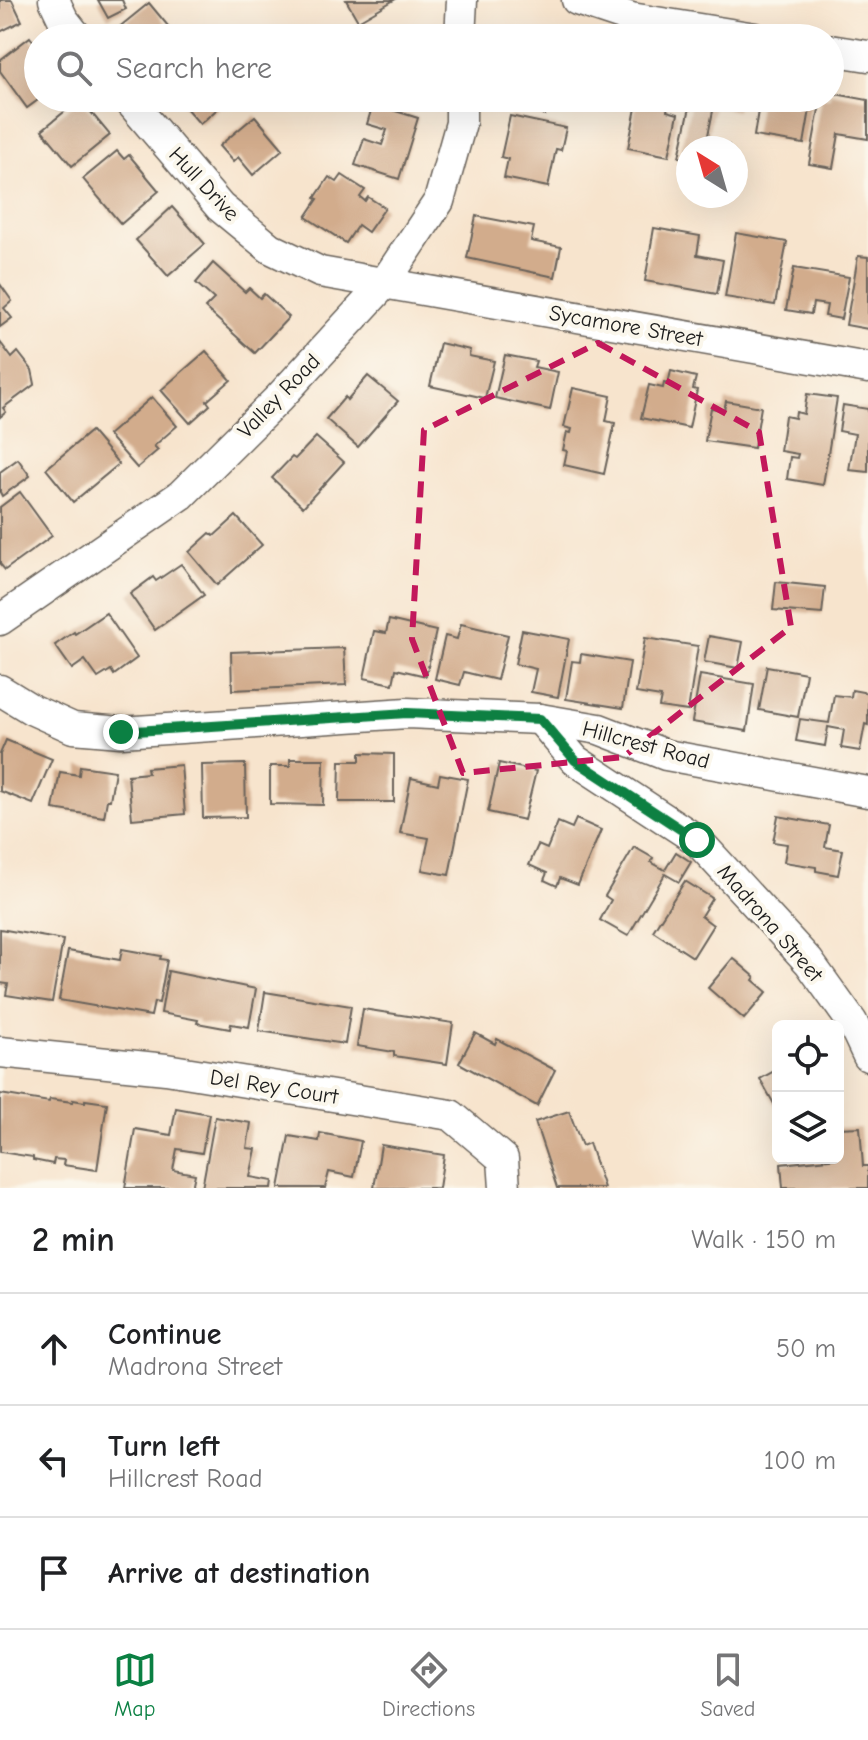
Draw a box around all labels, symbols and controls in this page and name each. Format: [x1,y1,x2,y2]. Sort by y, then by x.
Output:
search box [24,24,844,112]
icon: search [52,46,96,90]
text: Search here [116,51,272,86]
north arrow [676,136,748,208]
street label: Hull Drive [163,142,245,226]
street label: Sycamore Street [547,300,705,352]
street label: Valley Road [232,348,326,444]
route end [103,714,139,750]
street label: Hillcrest Road [579,716,713,774]
route start [679,822,715,858]
street label: Madrona Street [712,859,829,988]
map controls [772,1020,844,1164]
button: locate [772,1020,844,1092]
street label: Del Rey Court [208,1064,341,1110]
button: layers [772,1092,844,1164]
text: 2 min [32,1220,115,1260]
text: Walk · 150 m [691,1225,836,1255]
text: Continue [108,1317,222,1352]
icon: ahead [32,1327,76,1371]
text: 50 m [776,1334,836,1364]
text: Madrona Street [108,1352,282,1382]
text: Turn left [108,1429,220,1464]
icon: left [32,1439,76,1483]
text: 100 m [764,1446,836,1476]
text: Hillcrest Road [108,1464,263,1494]
icon: arrive [32,1551,76,1595]
text: Arrive at destination [108,1556,370,1591]
tab: Map [113,1648,157,1722]
tab: Directions [382,1648,475,1722]
tab: Saved [700,1648,755,1722]

